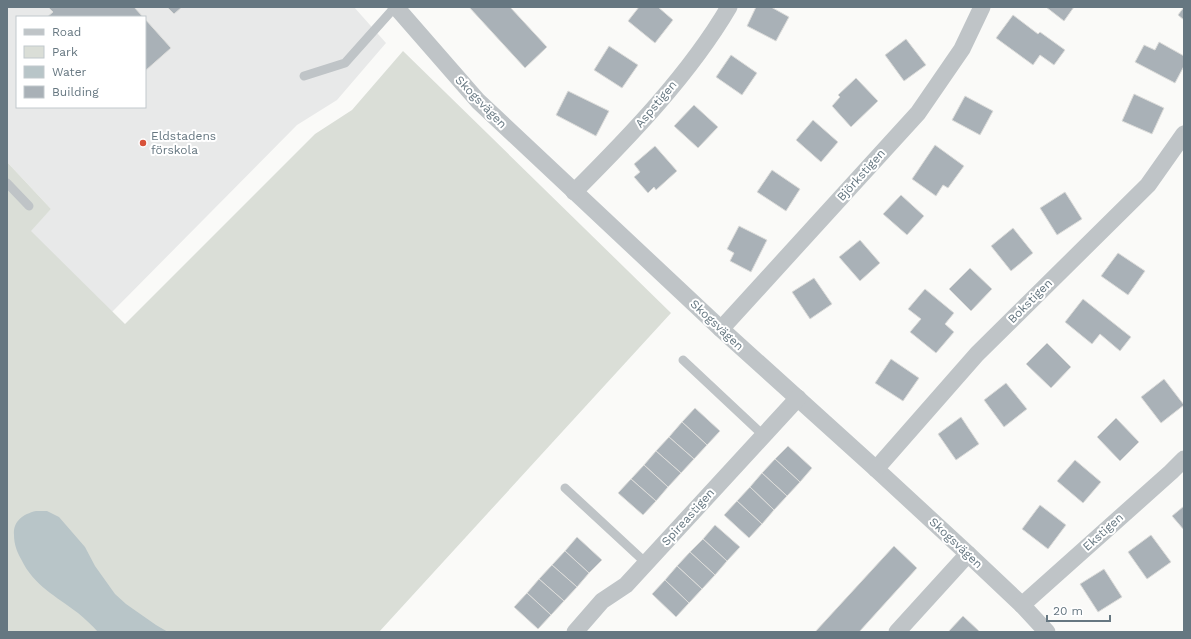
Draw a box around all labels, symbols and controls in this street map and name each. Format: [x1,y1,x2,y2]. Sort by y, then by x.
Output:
legend [16,16,146,108]
text: Road [52,25,81,39]
text: Park [52,45,78,59]
text: Water [52,65,87,79]
street label: Skogsvägen [452,73,510,131]
street label: Aspstigen [632,78,680,130]
text: Building [52,85,99,99]
place label: Eldstadens förskola [151,129,216,157]
marker: Eldstadens förskola [138,138,148,148]
street label: Björkstigen [834,146,888,204]
street label: Bokstigen [1005,276,1055,326]
street label: Skogsvägen [687,297,747,353]
street label: Spireastigen [659,486,717,548]
street label: Ekstigen [1080,510,1126,554]
street label: Skogsvägen [926,515,986,571]
scale bar [1047,597,1110,623]
text: 20 m [1053,604,1083,618]

